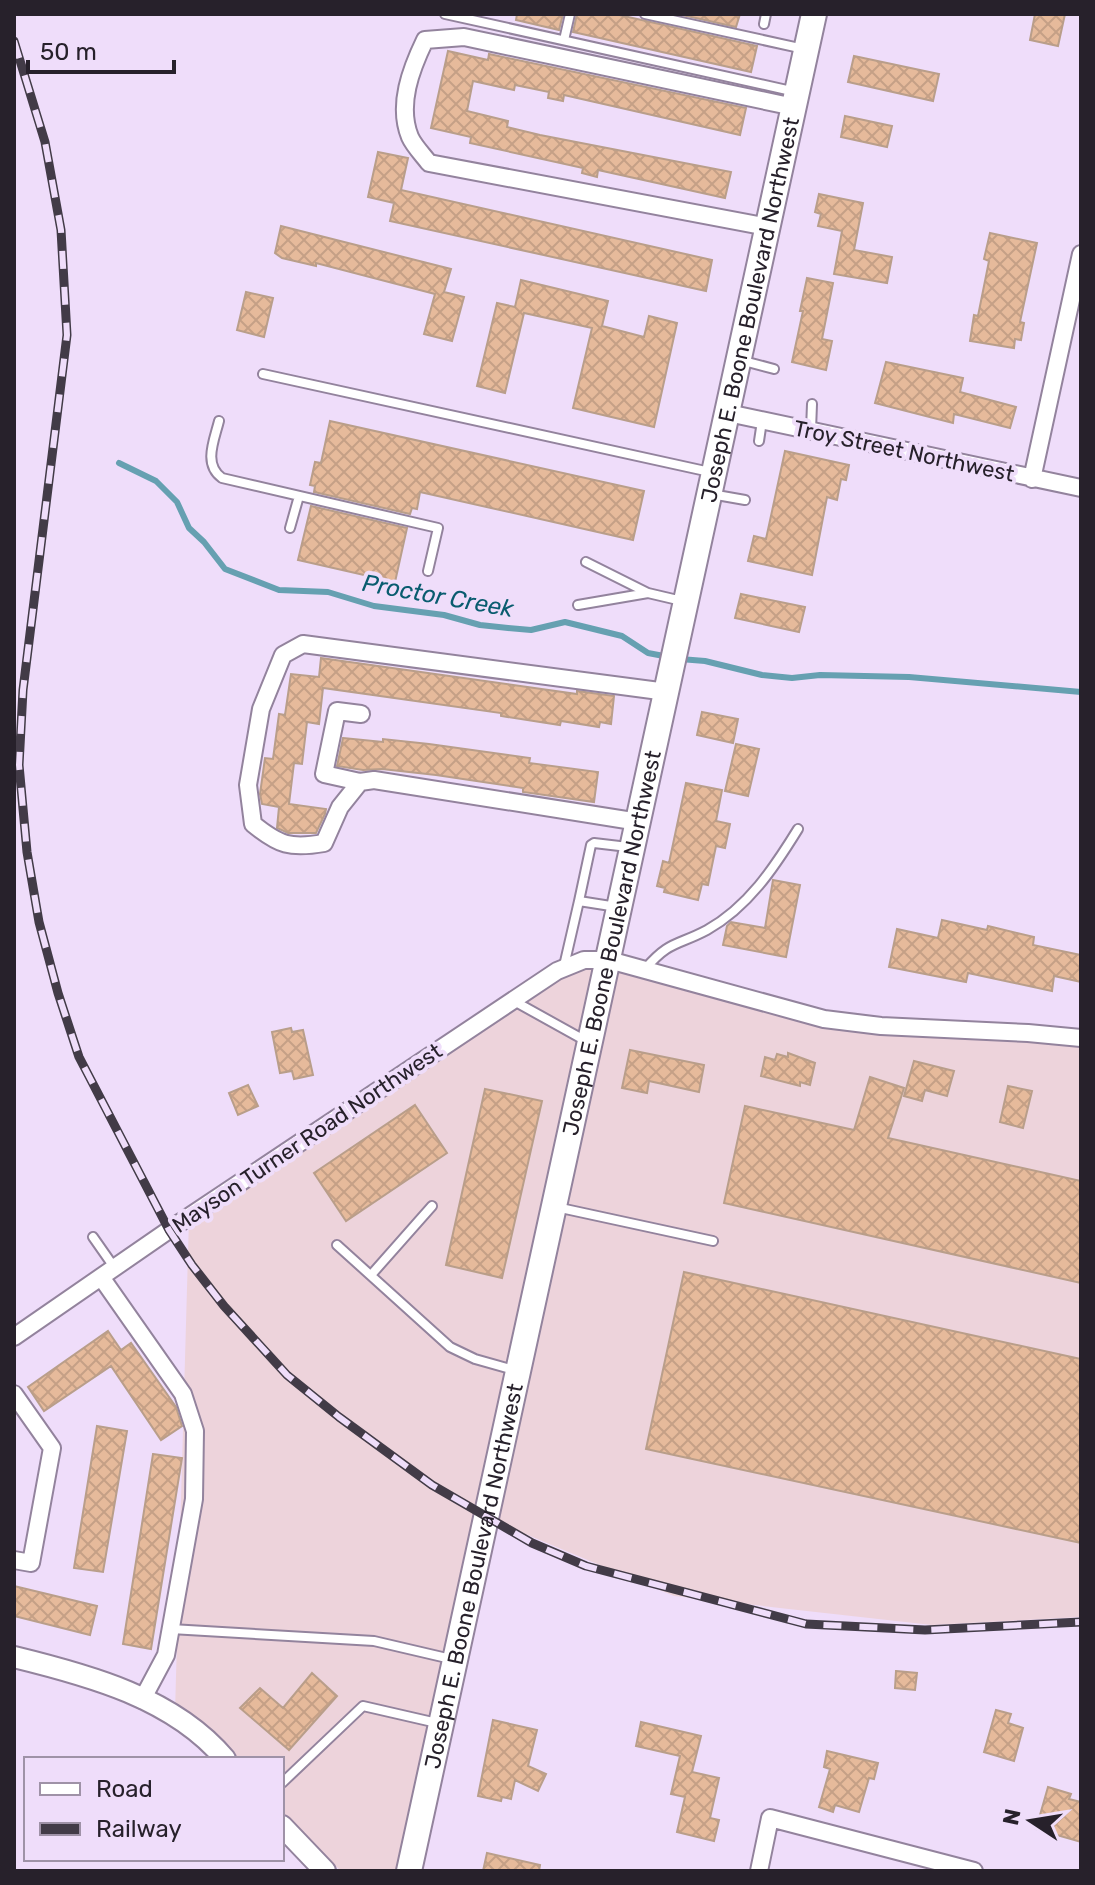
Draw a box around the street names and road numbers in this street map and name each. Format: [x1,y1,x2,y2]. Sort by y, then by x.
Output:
street label: Joseph E. Boone Boulevard Northwest [694,114,805,505]
street label: Troy Street Northwest [791,414,1017,488]
street label: Joseph E. Boone Boulevard Northwest [556,747,667,1138]
street label: Mayson Turner Road Northwest [167,1037,447,1239]
street label: Joseph E. Boone Boulevard Northwest [418,1380,529,1771]

